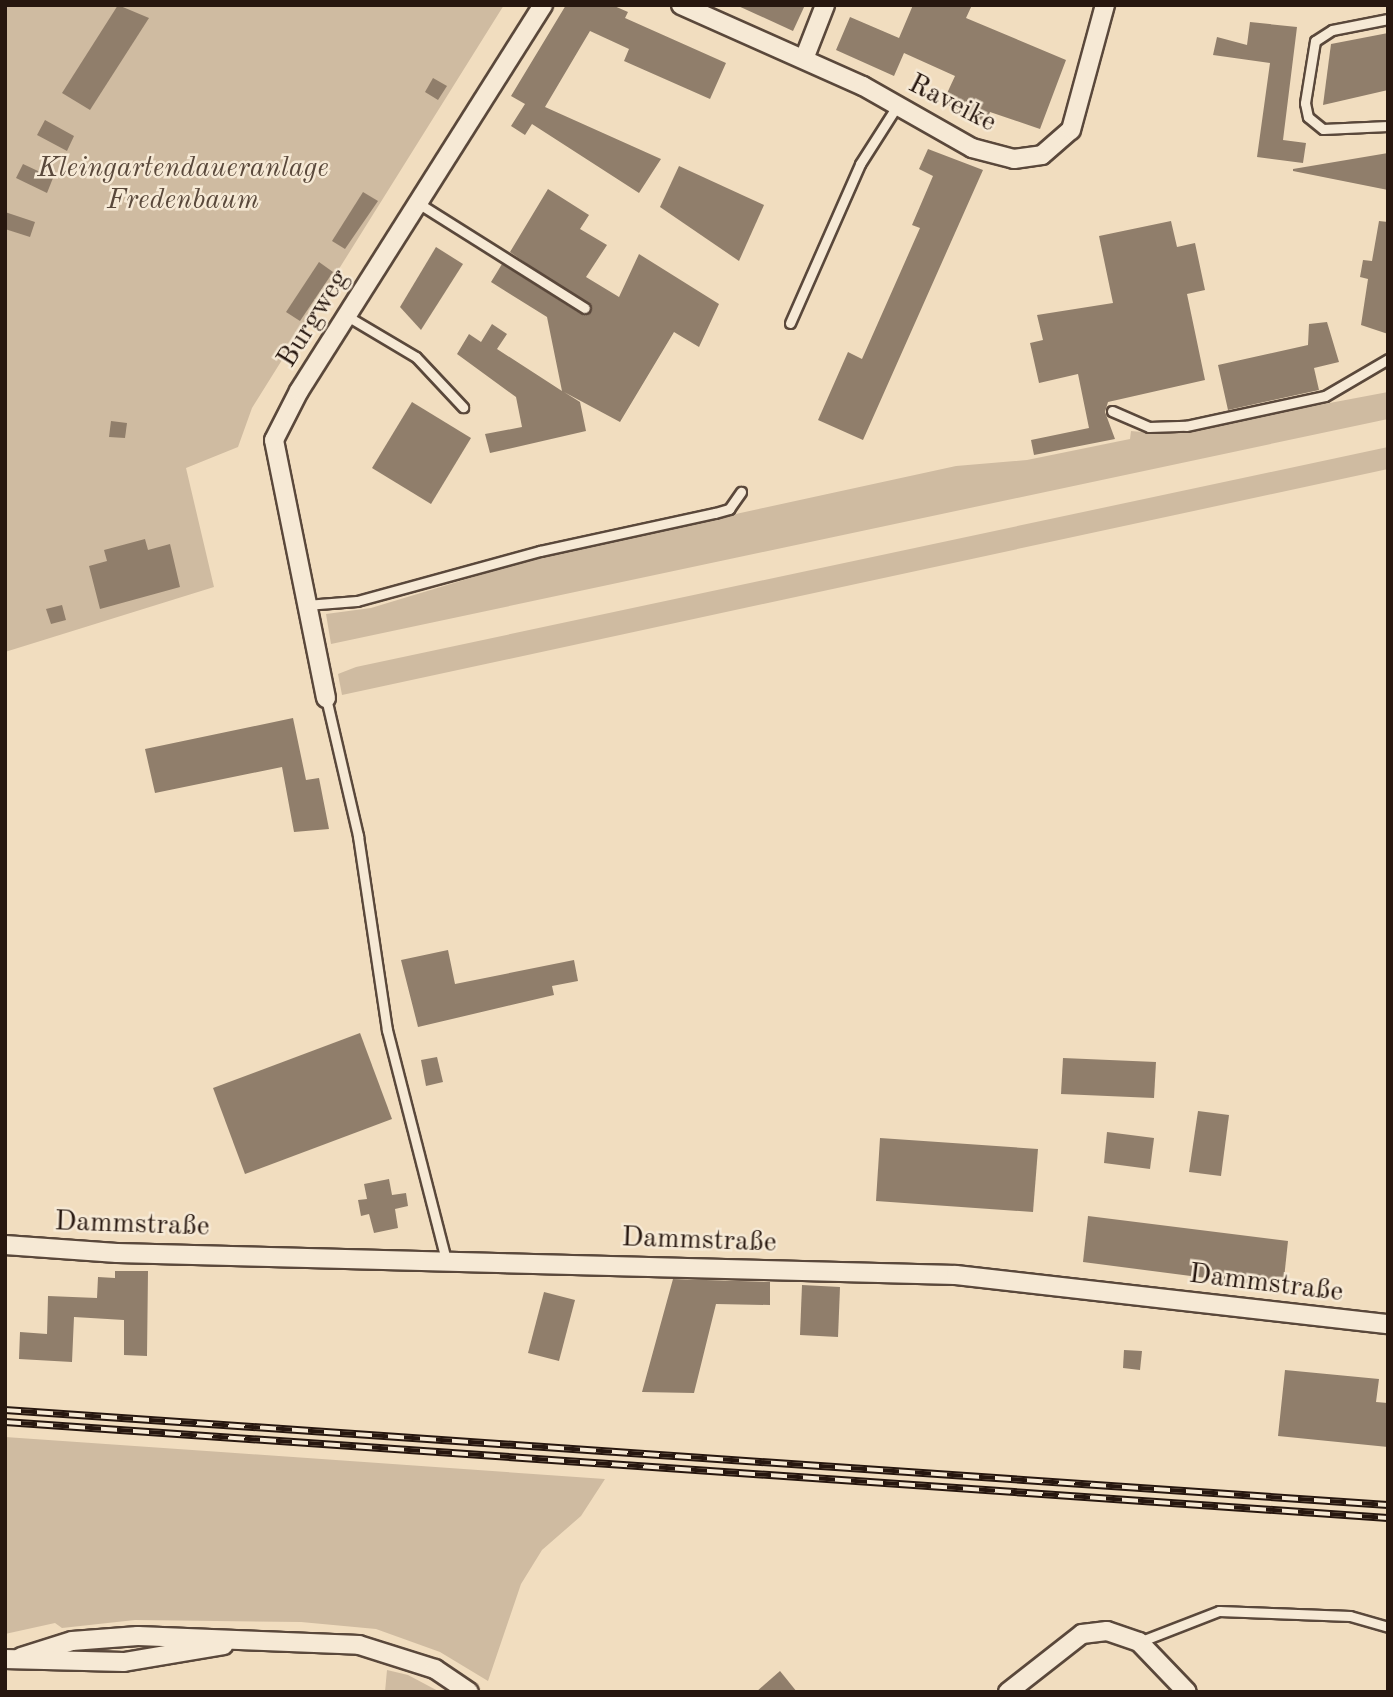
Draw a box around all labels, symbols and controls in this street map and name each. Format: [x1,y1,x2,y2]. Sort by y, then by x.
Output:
street label: Raveike [902,68,1002,140]
park label: Kleingartendaueranlage Fredenbaum [37,152,329,218]
street label: Burgweg [271,264,357,374]
street label: Dammstraße [54,1206,210,1244]
street label: Dammstraße [621,1222,777,1260]
street label: Dammstraße [1187,1258,1345,1310]

